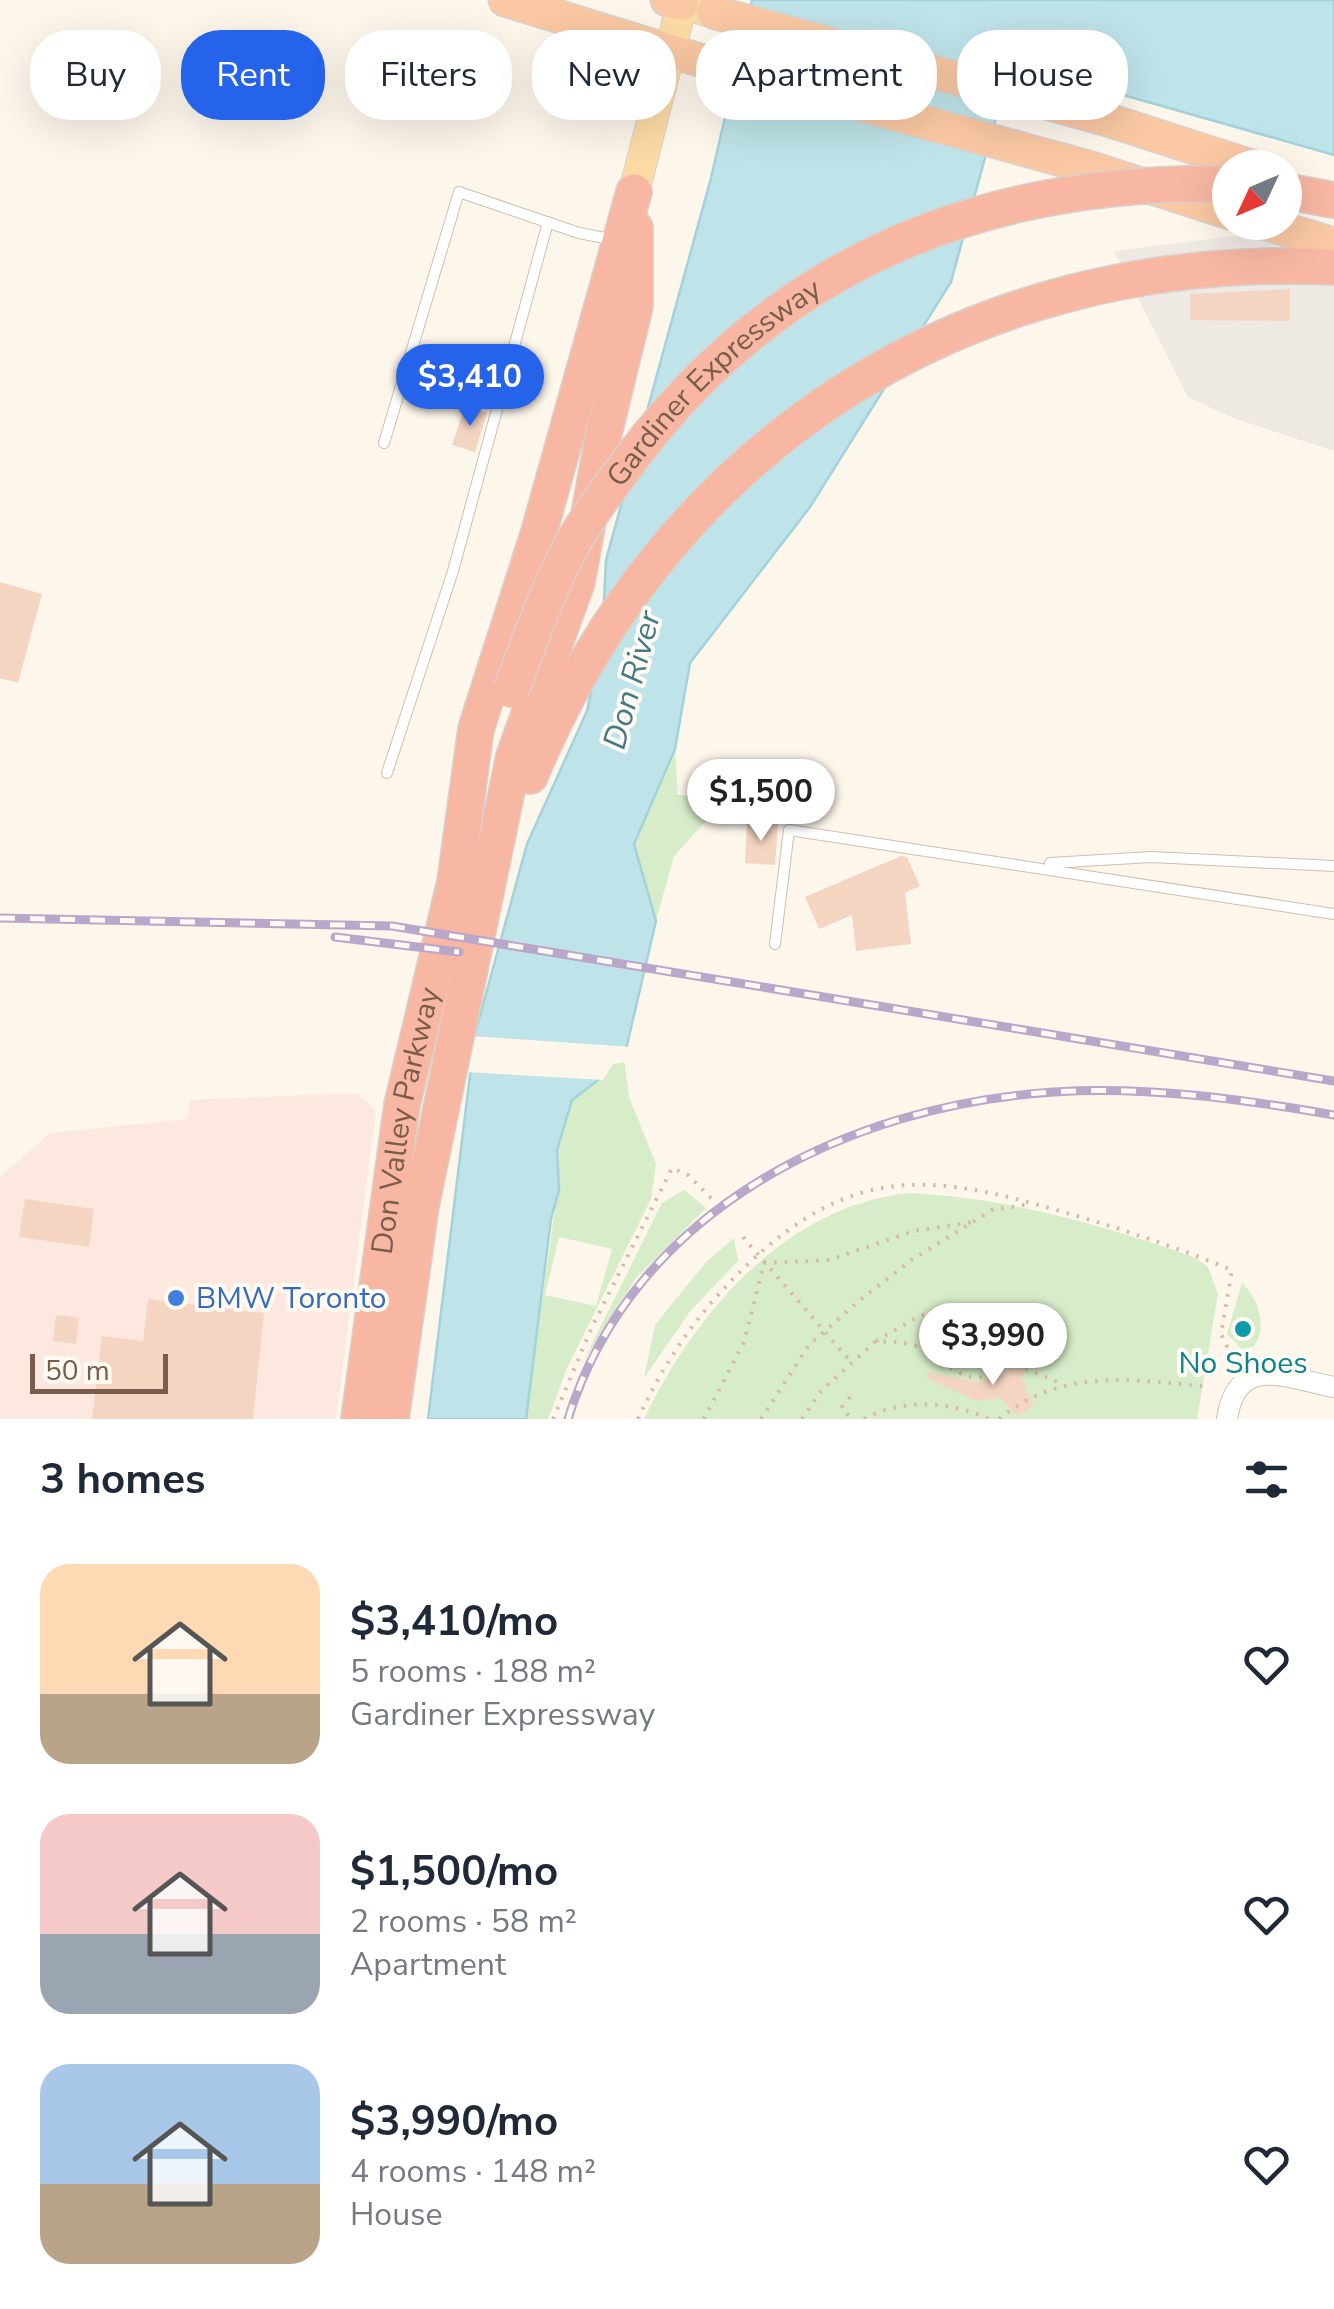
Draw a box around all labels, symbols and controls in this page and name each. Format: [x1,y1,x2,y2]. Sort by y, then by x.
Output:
chip: Buy [30,30,161,120]
chip: Rent [181,30,325,120]
chip: Filters [345,30,512,120]
chip: New [532,30,676,120]
chip: Apartment [696,30,937,120]
chip: House [957,30,1128,120]
north arrow [1212,150,1302,240]
map controls [1212,150,1302,240]
street label: Gardiner Expressway [597,268,829,495]
pin: $3,410 [389,344,551,429]
text: $3,410 [418,355,522,398]
water label: Don River [593,605,671,754]
pin: $1,500 [680,759,842,844]
text: $1,500 [709,770,813,813]
street label: Don Valley Parkway [361,983,450,1257]
place label: BMW Toronto [196,1278,386,1319]
marker: BMW Toronto [165,1287,187,1309]
pin: $3,990 [912,1303,1074,1388]
text: $3,990 [941,1314,1045,1357]
marker: No Shoes [1232,1318,1254,1340]
place label: No Shoes [1178,1343,1308,1384]
scale bar [30,1349,168,1394]
text: 50 m [45,1352,110,1390]
text: 3 homes [40,1451,205,1508]
icon: filters [1239,1452,1294,1507]
text: $3,410/mo [350,1593,558,1650]
icon: home [120,1604,240,1724]
icon: heart [1239,1637,1294,1692]
text: 5 rooms · 188 m² [350,1650,596,1693]
text: Gardiner Expressway [350,1693,655,1736]
text: $1,500/mo [350,1843,558,1900]
icon: home [120,1854,240,1974]
icon: heart [1239,1887,1294,1942]
text: 2 rooms · 58 m² [350,1900,577,1943]
text: Apartment [350,1943,506,1986]
text: $3,990/mo [350,2093,558,2150]
icon: home [120,2104,240,2224]
icon: heart [1239,2137,1294,2192]
text: 4 rooms · 148 m² [350,2150,596,2193]
text: House [350,2193,443,2236]

